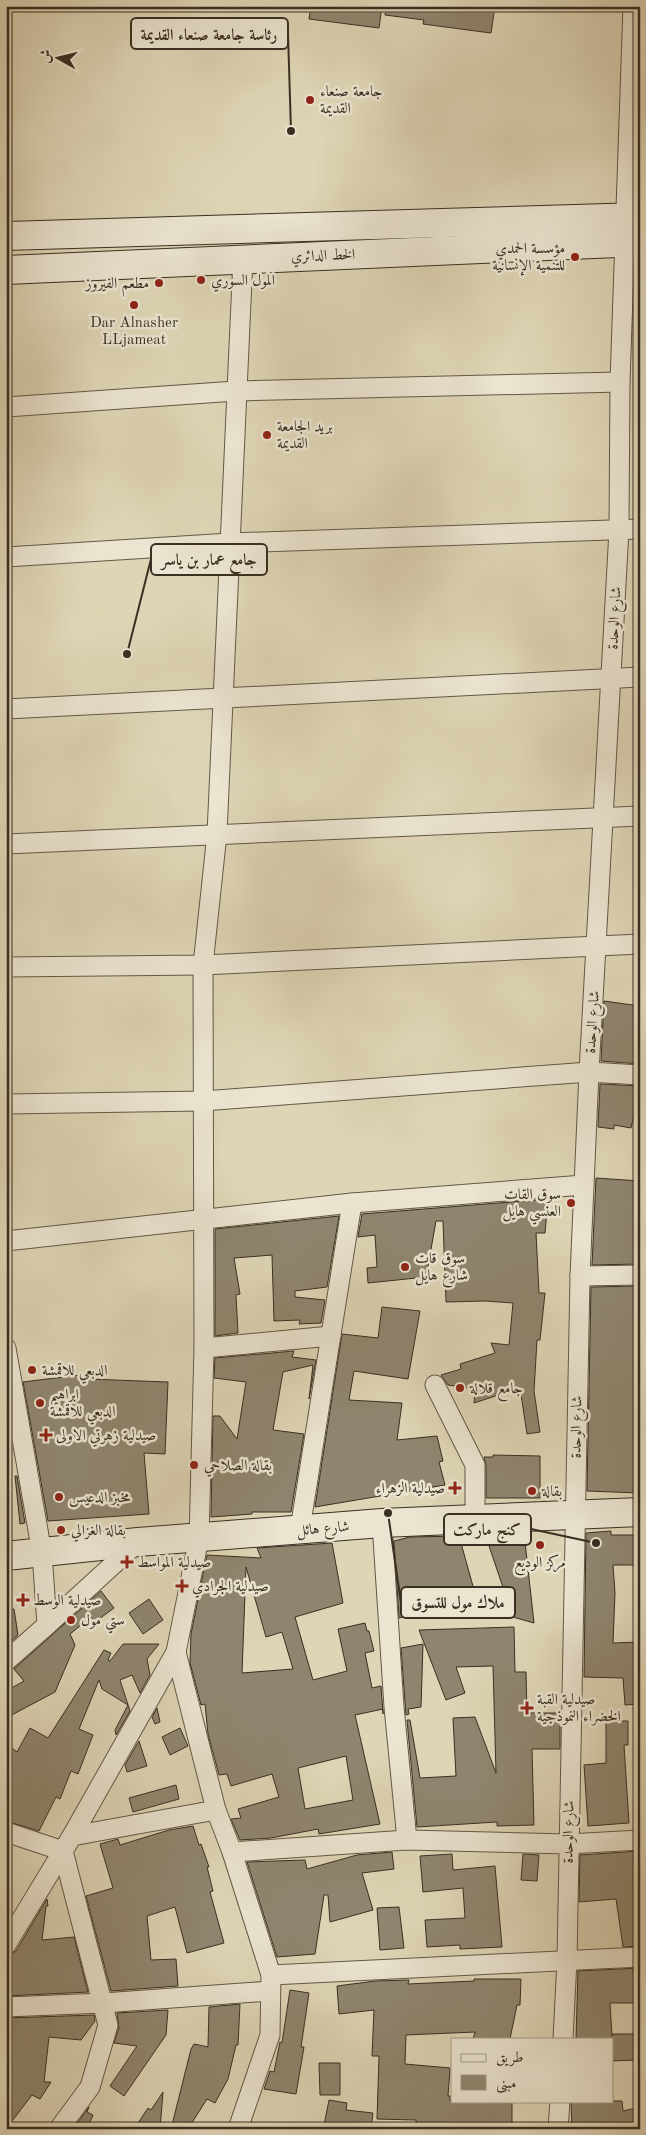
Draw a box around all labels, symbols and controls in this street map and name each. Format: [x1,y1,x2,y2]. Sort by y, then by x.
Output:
callout: رئاسة جامعة صنعاء القديمة [131,18,288,49]
text: رئاسة جامعة صنعاء القديمة [141,27,278,44]
north arrow [32,32,82,82]
text: ش [38,48,54,64]
place label: جامعة صنعاء القديمة [320,85,383,117]
marker: جامعة صنعاء القديمة [304,94,316,106]
place label: مؤسسة الحمدي للتنمية الإنسانية [492,242,565,276]
street label: الخط الدائري [291,247,356,268]
marker: مؤسسة الحمدي للتنمية الإنسانية [569,251,581,263]
marker: المول السوري [195,274,207,286]
place label: المول السوري [211,274,275,292]
place label: مطعم الفيروز [84,277,149,297]
marker: مطعم الفيروز [153,277,165,289]
marker: Dar Alnasher LLjameat [128,299,140,311]
place label: Dar Alnasher LLjameat [90,316,178,348]
place label: بريد الجامعة القديمة [277,420,333,452]
marker: بريد الجامعة القديمة [261,429,273,441]
callout: جامع عمار بن ياسر [151,544,267,575]
text: جامع عمار بن ياسر [159,552,257,575]
street label: شارع الوحدة [606,586,629,650]
street label: شارع الوحدة [584,990,607,1054]
place label: سوق القات العنسي هايل [502,1188,561,1225]
marker: سوق القات العنسي هايل [565,1197,577,1209]
place label: سوق قات شارع هايل [415,1252,468,1288]
marker: سوق قات شارع هايل [399,1261,411,1273]
place label: الدبعي للاقمشة [42,1362,107,1384]
marker: الدبعي للاقمشة [26,1364,38,1376]
marker: جامع قلالة [454,1382,466,1394]
place label: جامع قلالة [469,1382,523,1402]
place label: ابراهيم الدبعي للاقمشة [50,1388,115,1425]
street label: شارع الوحدة [569,1395,590,1459]
marker: ابراهيم الدبعي للاقمشة [34,1397,46,1409]
marker: صيدلية زهرتي الاولى [40,1429,52,1441]
place label: صيدلية زهرتي الاولى [56,1429,156,1447]
marker: بقالة الصلاحي [188,1459,200,1471]
place label: بقالة الصلاحي [204,1459,272,1477]
place label: صيدلية الزهراء [376,1481,445,1498]
marker: صيدلية الزهراء [449,1482,461,1494]
marker: بقالة [526,1485,538,1497]
place label: بقالة [541,1485,562,1500]
marker: مخبز الدعيس [53,1491,65,1503]
place label: مخبز الدعيس [69,1491,130,1507]
callout: كنج ماركت [444,1514,531,1545]
street label: شارع هائل [296,1520,351,1543]
text: كنج ماركت [453,1522,521,1544]
marker: بقالة الغزالي [55,1524,67,1536]
place label: بقالة الغزالي [71,1524,126,1542]
marker: مركز الوديع [534,1539,546,1551]
place label: مركز الوديع [514,1554,566,1576]
place label: صيدلية المواسط [137,1555,211,1571]
marker: صيدلية المواسط [121,1556,133,1568]
marker: صيدلية الجرادي [176,1580,188,1592]
place label: صيدلية الجرادي [192,1580,269,1598]
callout: ملاك مول للتسوق [401,1587,515,1618]
place label: صيدلية الوسط [33,1593,101,1609]
marker: صيدلية الوسط [17,1594,29,1606]
text: ملاك مول للتسوق [411,1594,505,1613]
marker: ستي مول [65,1614,77,1626]
place label: ستي مول [81,1614,125,1634]
place label: صيدلية القبة الخضراء النموذجية [537,1693,621,1726]
marker: صيدلية القبة الخضراء النموذجية [521,1702,533,1714]
street label: شارع الوحدة [561,1800,582,1864]
legend [451,2038,614,2102]
text: طريق [496,2051,523,2067]
text: مبنى [496,2077,516,2094]

